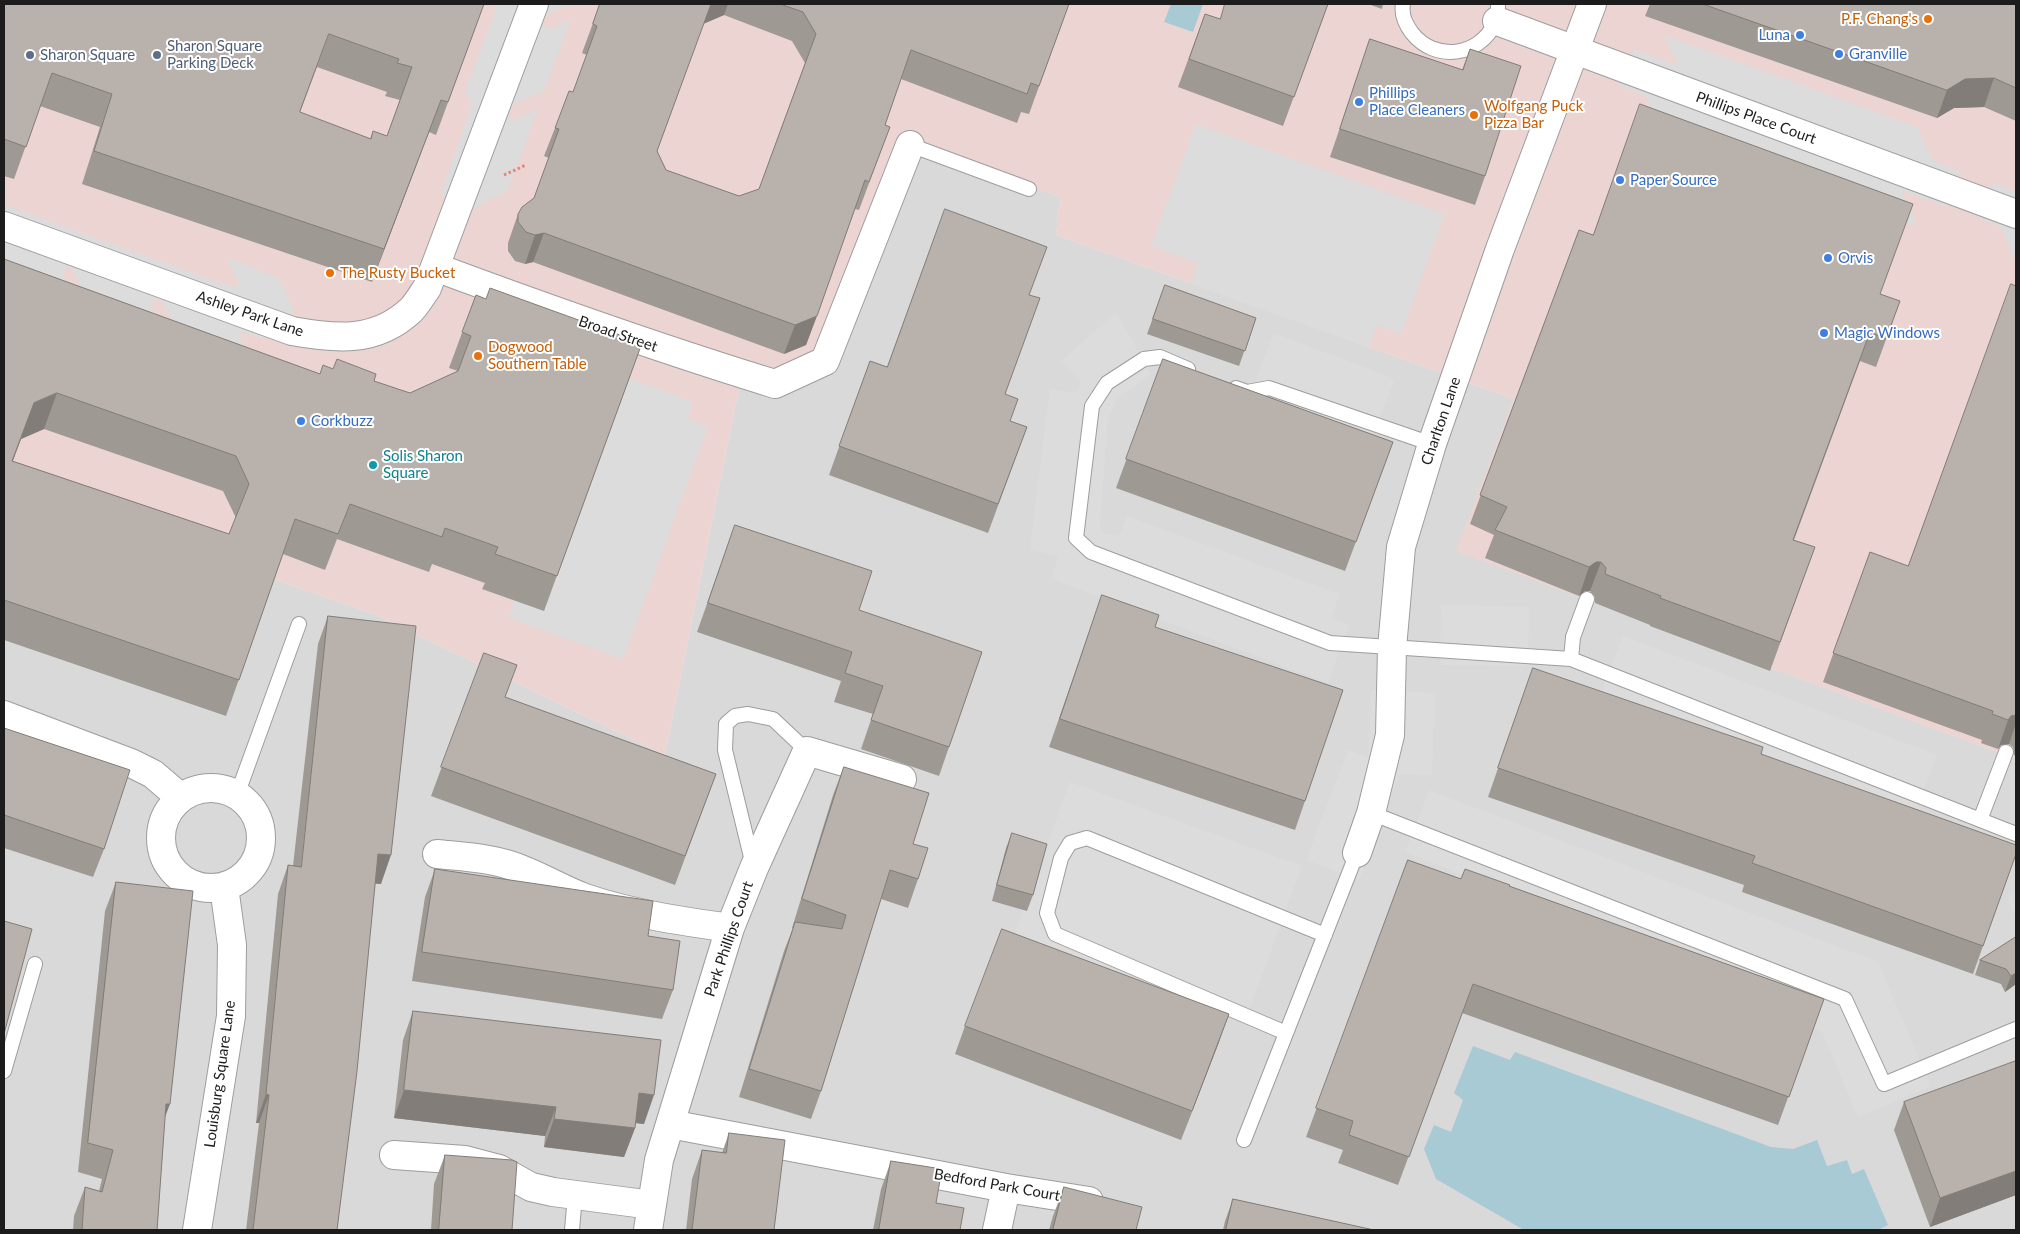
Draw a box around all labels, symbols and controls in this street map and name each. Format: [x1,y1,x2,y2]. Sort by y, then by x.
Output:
place label: P.F. Chang's [1841,10,1918,28]
marker: P.F. Chang's [1922,13,1934,25]
place label: Luna [1759,26,1790,44]
marker: Luna [1794,29,1806,41]
place label: Sharon Square Parking Deck [167,37,262,72]
place label: Granville [1849,45,1907,63]
place label: Sharon Square [40,46,135,64]
marker: Granville [1833,48,1845,60]
marker: Sharon Square [24,49,36,61]
marker: Sharon Square Parking Deck [151,49,163,61]
place label: Phillips Place Cleaners [1369,84,1465,119]
street label: Phillips Place Court [1693,88,1819,148]
marker: Phillips Place Cleaners [1353,96,1365,108]
place label: Wolfgang Puck Pizza Bar [1484,97,1583,132]
marker: Wolfgang Puck Pizza Bar [1468,109,1480,121]
place label: Paper Source [1630,171,1717,189]
marker: Paper Source [1614,174,1626,186]
place label: Orvis [1838,249,1873,267]
marker: Orvis [1822,252,1834,264]
place label: The Rusty Bucket [340,264,455,282]
marker: The Rusty Bucket [324,267,336,279]
street label: Ashley Park Lane [194,287,306,341]
street label: Broad Street [576,312,660,356]
place label: Magic Windows [1834,324,1940,342]
marker: Magic Windows [1818,327,1830,339]
place label: Dogwood Southern Table [488,338,587,373]
marker: Dogwood Southern Table [472,350,484,362]
street label: Charlton Lane [1417,374,1465,468]
place label: Corkbuzz [311,412,373,430]
marker: Corkbuzz [295,415,307,427]
place label: Solis Sharon Square [383,447,463,482]
marker: Solis Sharon Square [367,459,379,471]
street label: Park Phillips Court [701,879,757,999]
street label: Louisburg Square Lane [201,999,239,1149]
street label: Bedford Park Court [933,1165,1061,1205]

